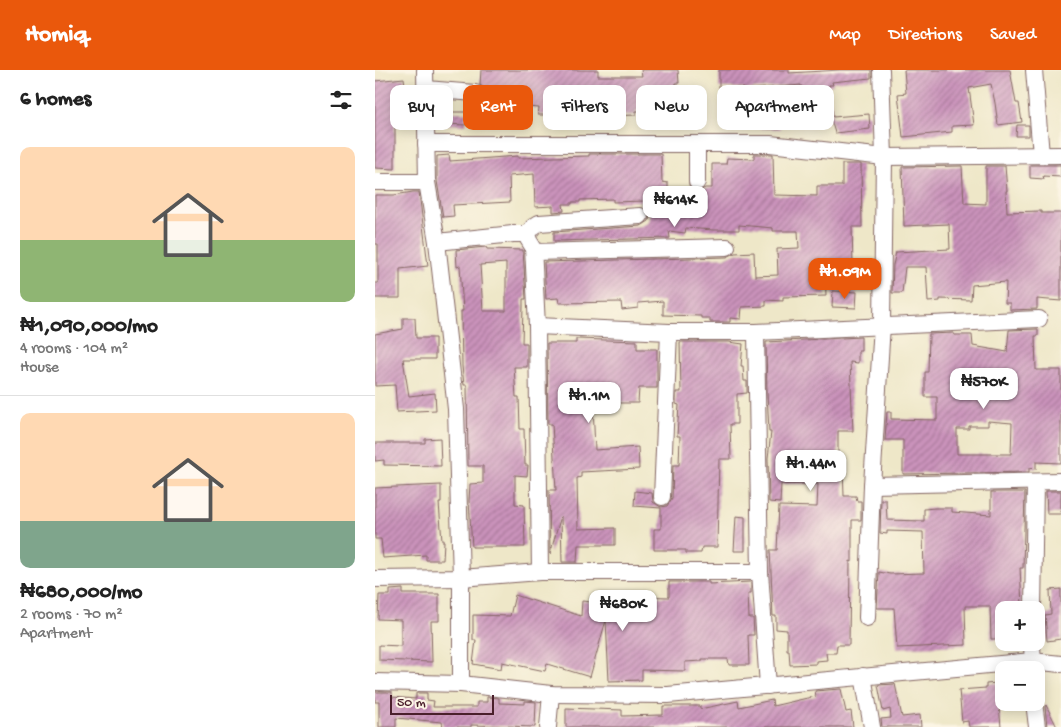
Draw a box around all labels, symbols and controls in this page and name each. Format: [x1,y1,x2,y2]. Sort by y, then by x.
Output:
text: Homiq [25,21,88,50]
text: Map [829,25,861,46]
text: Directions [889,25,962,46]
text: Saved [990,25,1036,46]
chip: Buy [390,85,453,130]
chip: Rent [463,85,533,130]
chip: Filters [543,85,626,130]
chip: New [636,85,707,130]
chip: Apartment [717,85,834,130]
icon: filters [327,86,355,114]
text: 6 homes [20,88,91,113]
icon: home [143,180,233,270]
pin: ₦614K [640,186,710,228]
text: ₦614K [654,192,696,211]
pin: ₦1.09M [804,258,886,300]
text: ₦1.09M [819,264,871,283]
text: ₦1,090,000/mo [20,315,158,340]
text: 4 rooms · 104 m² [20,340,128,359]
text: House [20,359,59,378]
pin: ₦570K [949,368,1019,410]
text: ₦570K [961,374,1007,393]
pin: ₦1.1M [554,382,624,424]
text: ₦1.1M [569,388,609,407]
icon: home [143,445,233,535]
pin: ₦1.44M [770,450,852,492]
text: ₦1.44M [786,456,836,475]
text: ₦680,000/mo [20,581,142,606]
pin: ₦680K [588,590,658,632]
text: ₦680K [600,596,646,615]
map controls [995,601,1045,711]
button: + [995,601,1045,651]
text: 2 rooms · 70 m² [20,606,123,625]
text: Apartment [20,625,92,644]
button: − [995,661,1045,711]
scale bar [390,692,494,715]
text: 50 m [397,695,426,712]

